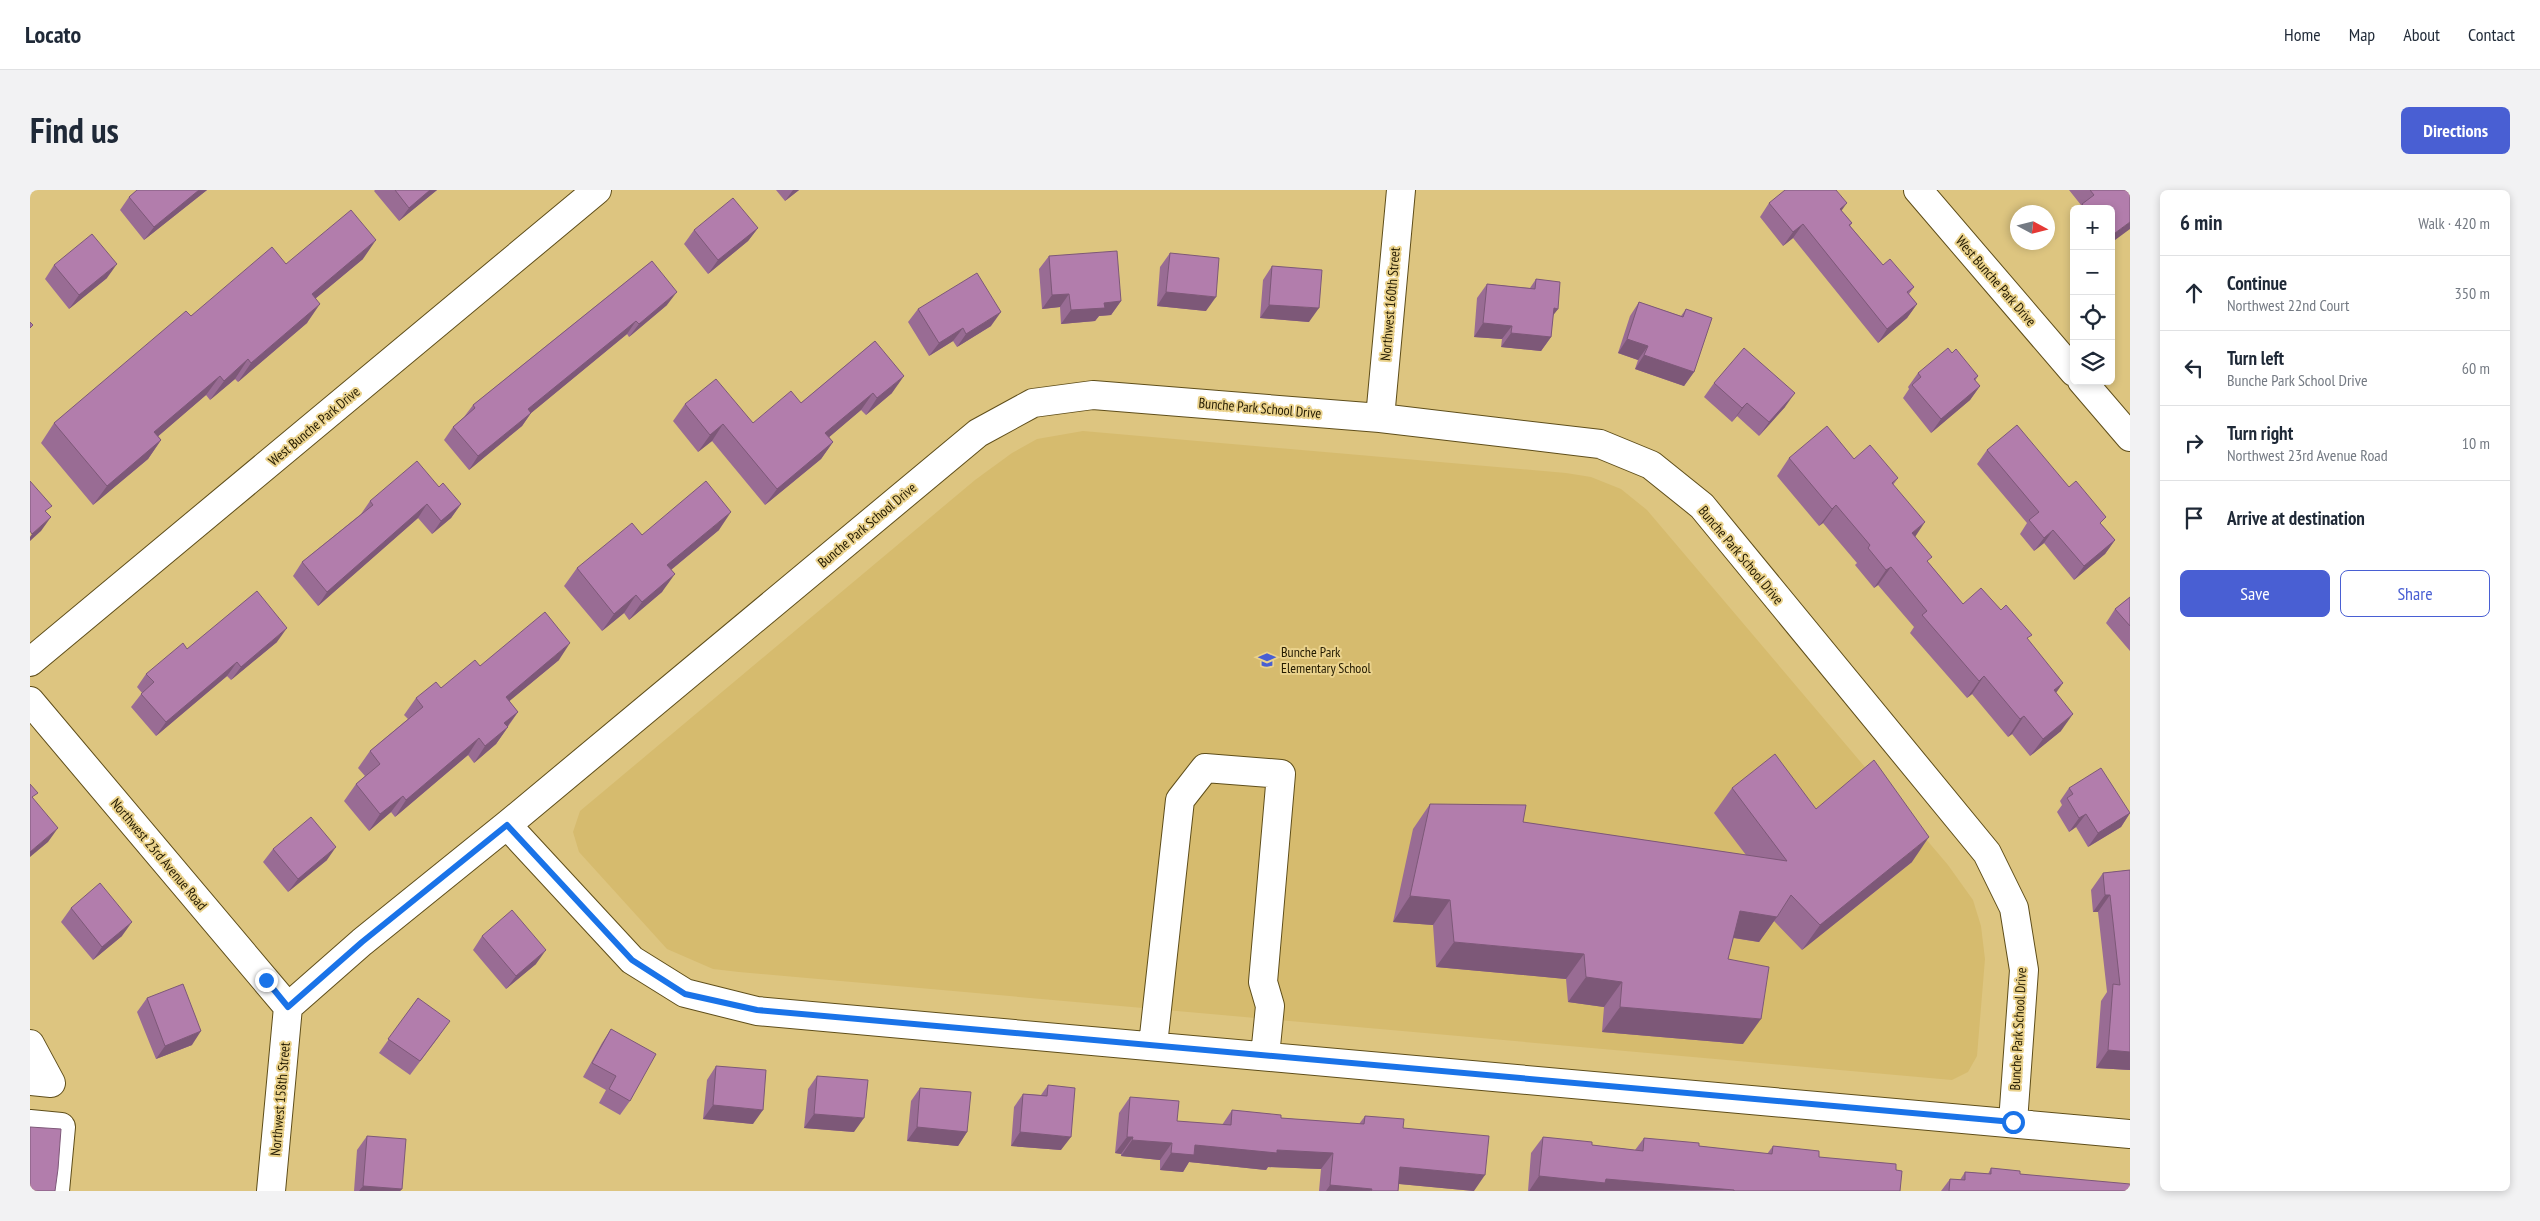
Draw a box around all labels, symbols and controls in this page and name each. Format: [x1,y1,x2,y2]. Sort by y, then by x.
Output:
text: Locato [25,19,81,50]
text: Home [2284,23,2321,46]
text: Map [2349,23,2375,46]
text: About [2403,23,2440,46]
text: Contact [2468,23,2515,46]
text: Find us [30,107,119,153]
button: Directions [2401,107,2510,154]
north arrow [2010,205,2055,250]
map controls [2070,205,2115,385]
button: + [2070,205,2115,250]
text: 6 min [2180,209,2222,236]
text: Walk · 420 m [2418,213,2490,233]
street label: West Bunche Park Drive [1952,232,2040,330]
street label: Northwest 160th Street [1376,246,1404,362]
button: − [2070,250,2115,295]
text: Continue [2227,271,2287,295]
icon: ahead [2180,279,2208,307]
text: 350 m [2455,283,2490,303]
button: locate [2070,295,2115,340]
text: Northwest 22nd Court [2227,295,2349,315]
button: layers [2070,340,2115,385]
text: Turn left [2227,346,2284,370]
icon: left [2180,354,2208,382]
text: 60 m [2462,358,2490,378]
text: Bunche Park School Drive [2227,370,2368,390]
street label: West Bunche Park Drive [265,382,364,469]
street label: Bunche Park School Drive [1198,394,1322,422]
text: Turn right [2227,421,2293,445]
icon: right [2180,429,2208,457]
text: 10 m [2462,433,2490,453]
text: Northwest 23rd Avenue Road [2227,445,2388,465]
street label: Bunche Park School Drive [814,478,920,571]
street label: Bunche Park School Drive [1695,502,1788,608]
icon: arrive [2180,504,2208,532]
text: Arrive at destination [2227,506,2365,530]
button: Save [2180,570,2330,617]
button: Share [2340,570,2490,617]
place label: Bunche Park Elementary School [1281,643,1371,677]
school or university icon: Bunche Park Elementary School [1257,650,1277,670]
street label: Northwest 23rd Avenue Road [107,794,211,914]
street label: Bunche Park School Drive [2006,967,2030,1091]
route end [255,969,278,992]
street label: Northwest 158th Street [266,1041,294,1157]
route start [2002,1111,2025,1134]

